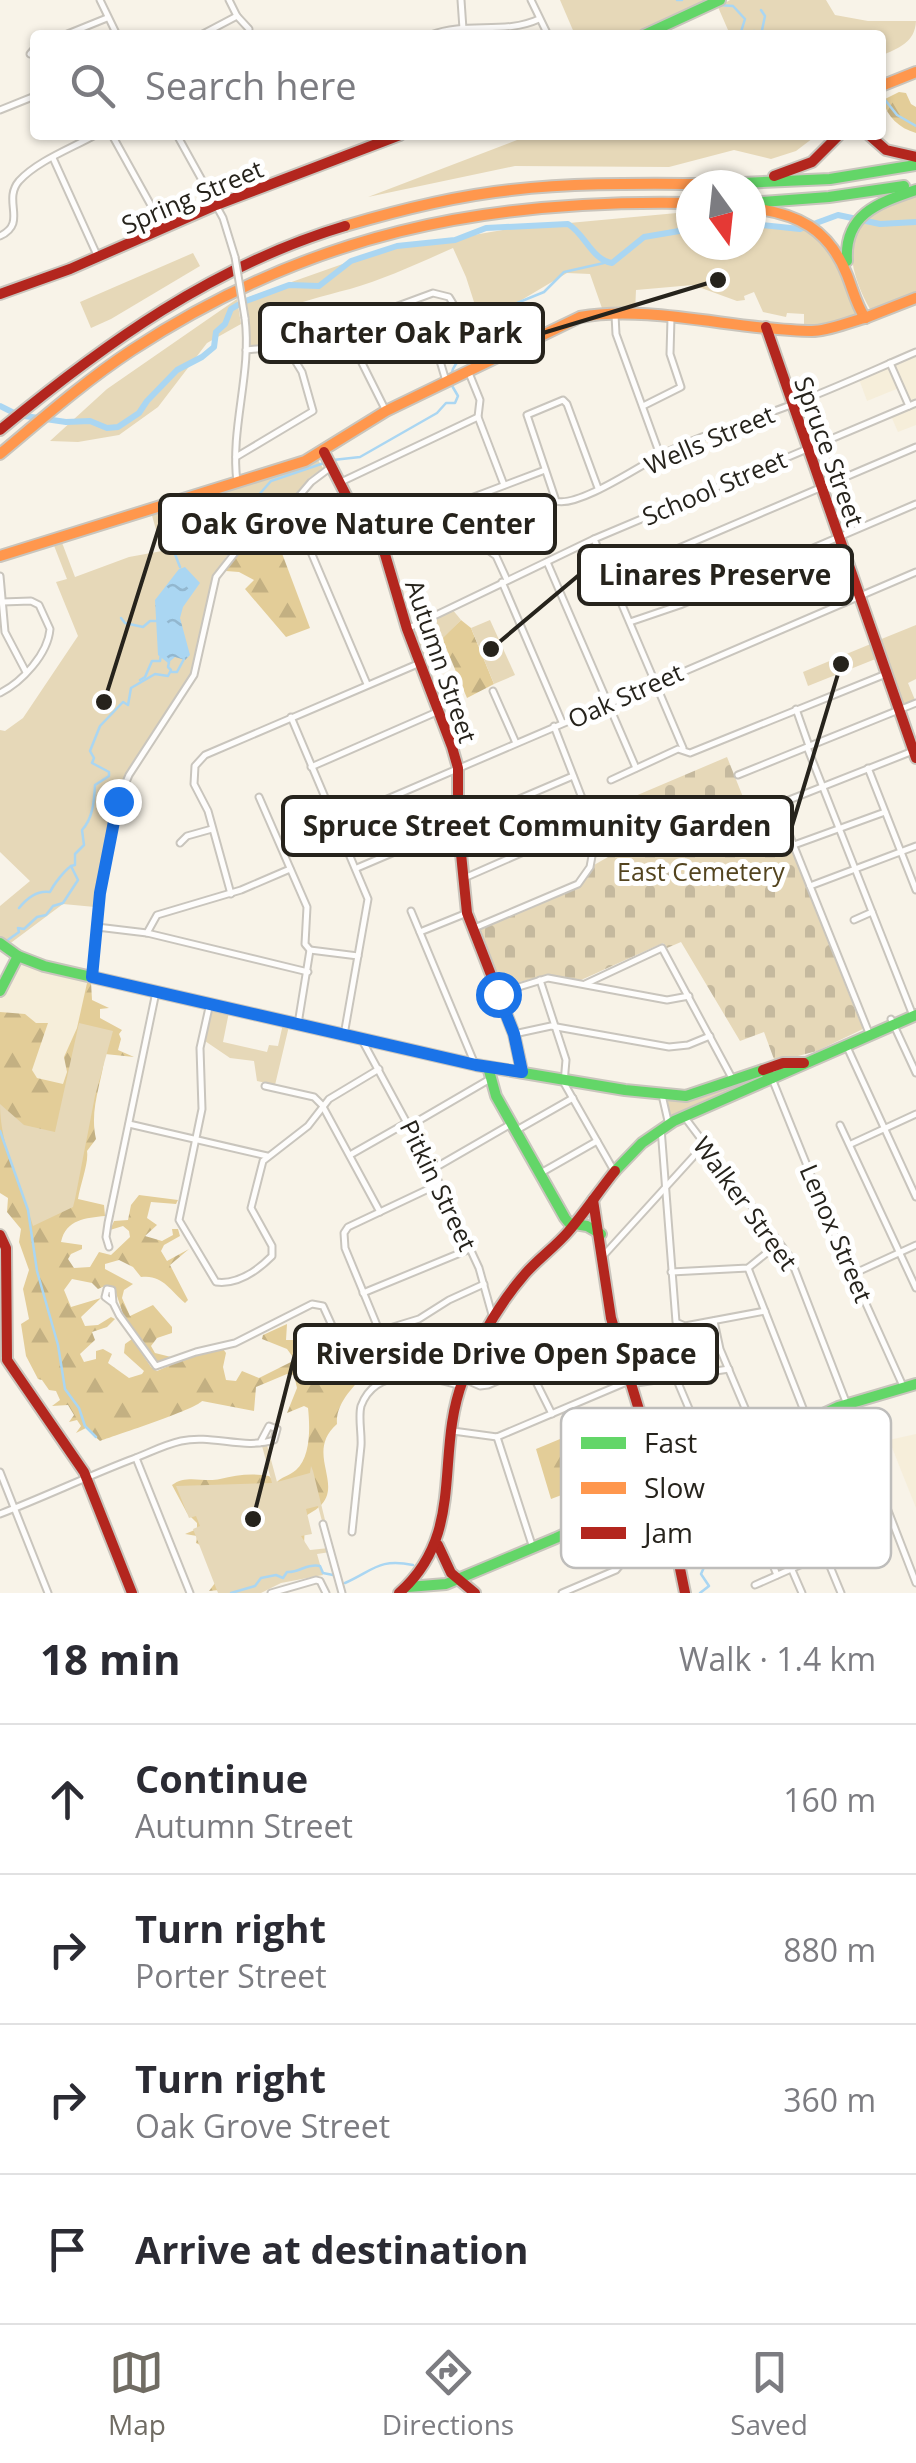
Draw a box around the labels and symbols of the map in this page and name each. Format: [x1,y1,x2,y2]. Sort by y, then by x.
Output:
street label: Spring Street [116,151,268,241]
north arrow [676,170,766,260]
callout: Charter Oak Park [260,304,543,362]
text: Charter Oak Park [280,313,523,351]
street label: Spruce Street [787,371,873,531]
street label: Wells Street [639,396,779,482]
street label: School Street [637,441,791,533]
callout: Oak Grove Nature Center [160,495,555,553]
text: Oak Grove Nature Center [181,504,536,542]
callout: Linares Preserve [579,546,852,604]
text: Linares Preserve [599,555,831,593]
street label: Autumn Street [398,575,486,747]
street label: Oak Street [562,654,688,736]
route end [96,779,142,825]
callout: Spruce Street Community Garden [283,797,792,855]
text: Spruce Street Community Garden [303,806,771,844]
park label: East Cemetery [617,854,785,888]
route start [476,972,522,1018]
street label: Pitkin Street [393,1114,485,1256]
street label: Walker Street [686,1129,806,1277]
street label: Lenox Street [793,1159,881,1307]
callout: Riverside Drive Open Space [295,1325,717,1383]
text: Riverside Drive Open Space [315,1334,697,1372]
legend [561,1408,891,1568]
text: Fast [644,1423,697,1461]
text: Slow [644,1468,705,1506]
text: Jam [641,1513,693,1551]

